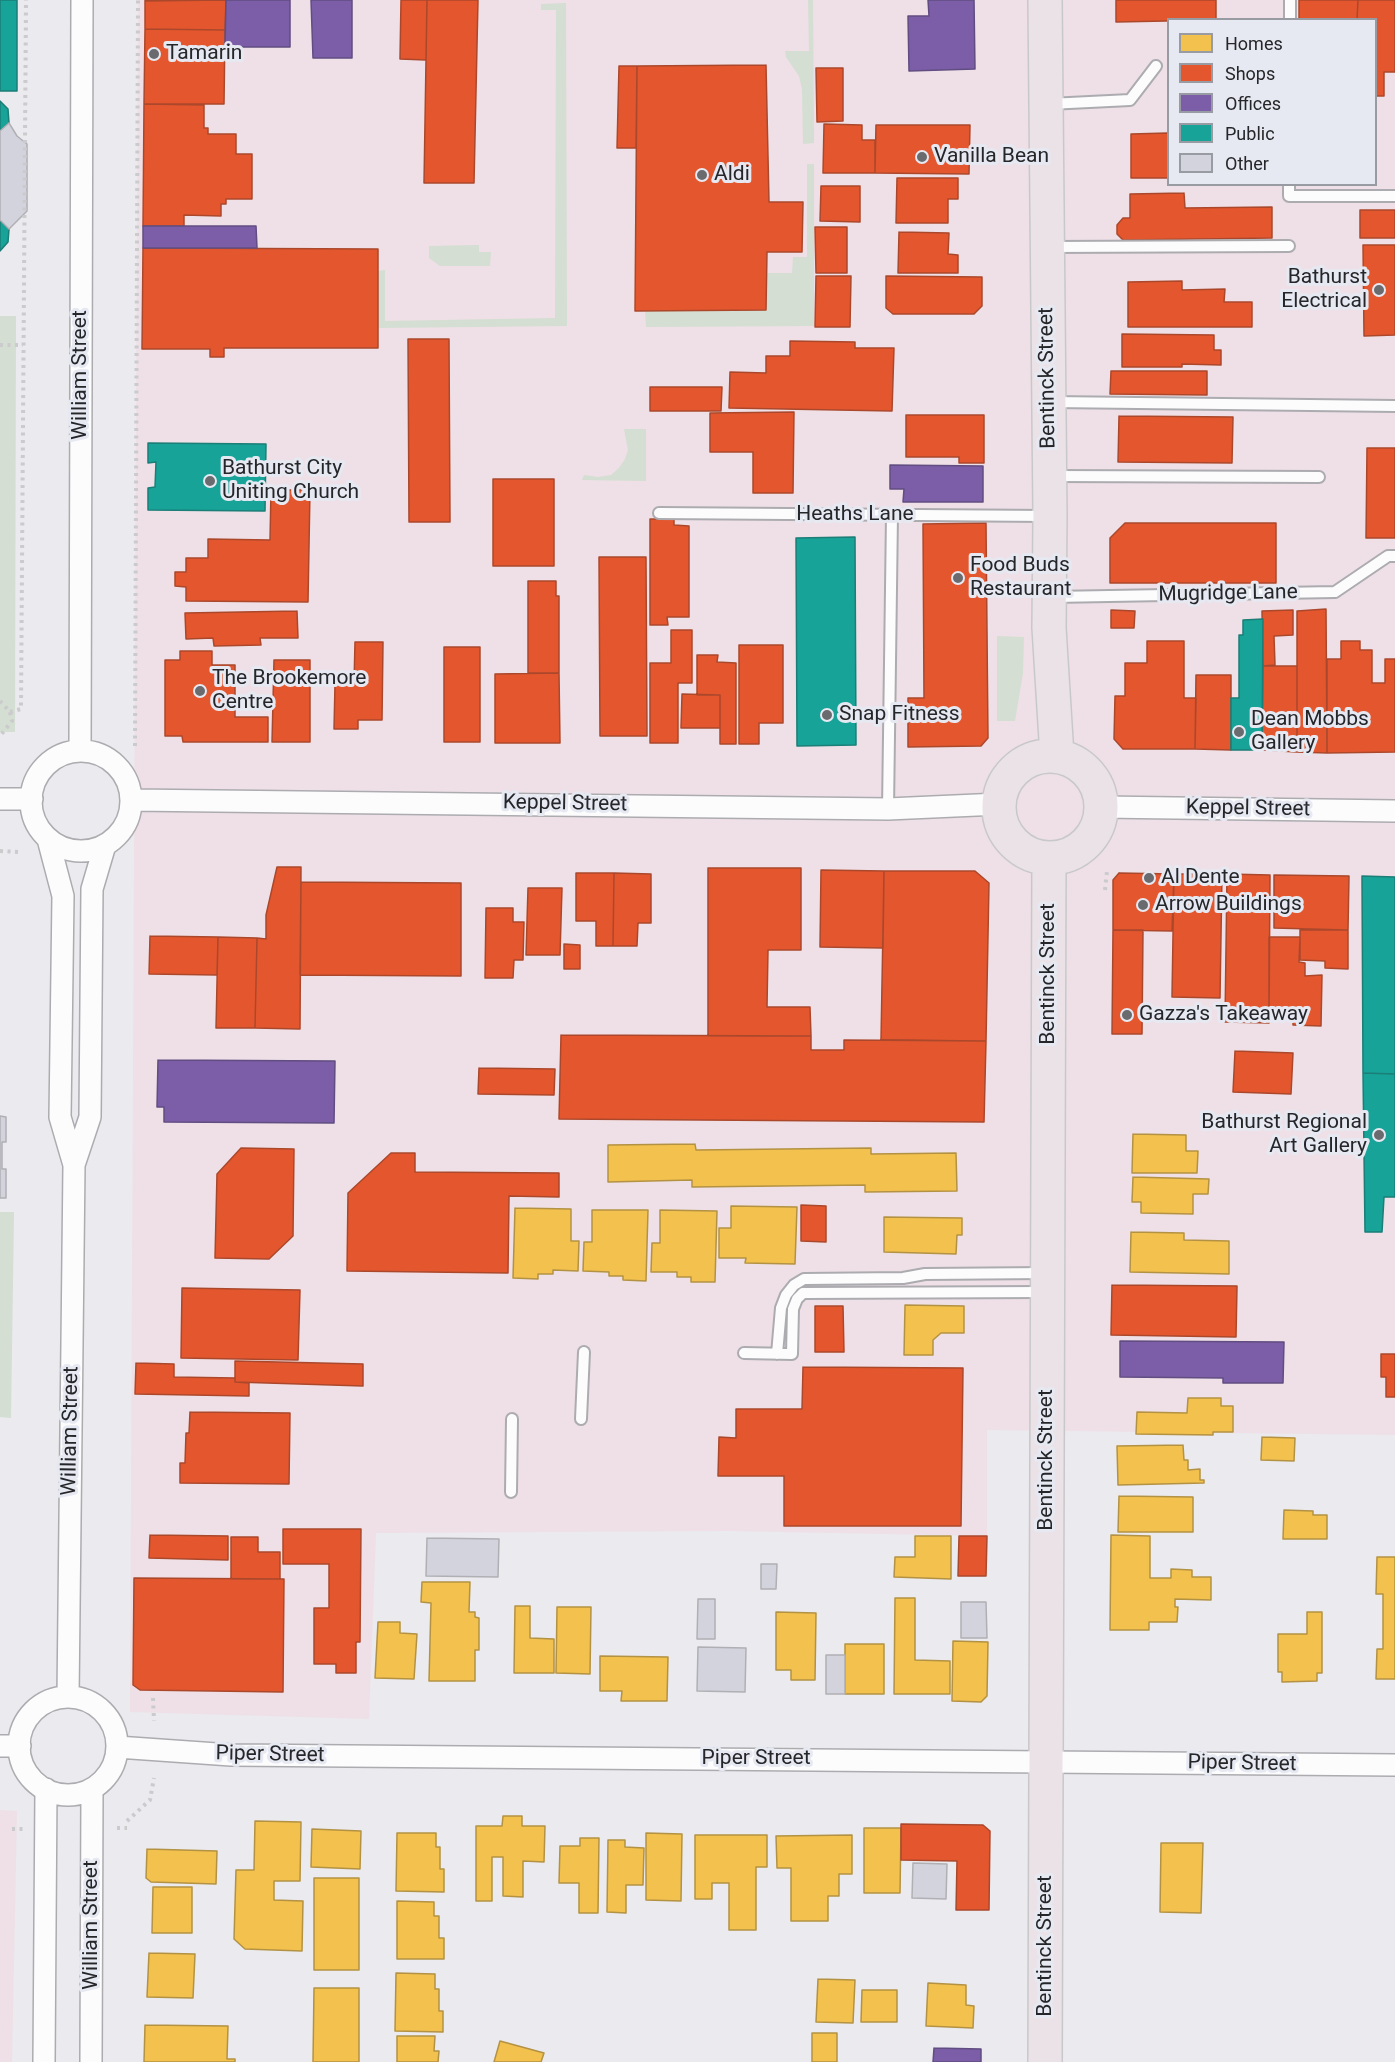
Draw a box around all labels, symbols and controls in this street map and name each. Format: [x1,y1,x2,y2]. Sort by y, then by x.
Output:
legend [1167,18,1377,186]
text: Homes [1225,33,1283,54]
place label: Tamarin [166,41,242,67]
marker: Tamarin [147,47,161,61]
text: Shops [1225,63,1275,84]
text: Offices [1225,93,1281,114]
text: Public [1225,123,1275,144]
place label: Vanilla Bean [934,144,1049,170]
marker: Vanilla Bean [915,150,929,164]
text: Other [1225,153,1269,174]
place label: Aldi [714,162,750,188]
marker: Aldi [695,168,709,182]
place label: Bathurst Electrical [1281,265,1367,315]
marker: Bathurst Electrical [1372,283,1386,297]
street label: Bentinck Street [1034,307,1062,449]
street label: William Street [68,310,94,440]
place label: Bathurst City Uniting Church [222,456,359,506]
marker: Bathurst City Uniting Church [203,474,217,488]
street label: Heaths Lane [796,502,914,528]
place label: Food Buds Restaurant [970,553,1071,603]
marker: Food Buds Restaurant [951,571,965,585]
street label: Mugridge Lane [1158,580,1298,608]
place label: The Brookemore Centre [212,666,366,716]
marker: The Brookemore Centre [193,684,207,698]
place label: Snap Fitness [839,702,959,728]
place label: Dean Mobbs Gallery [1251,707,1369,757]
marker: Snap Fitness [820,708,834,722]
marker: Dean Mobbs Gallery [1232,725,1246,739]
street label: Keppel Street [503,790,627,818]
street label: Keppel Street [1186,795,1310,823]
place label: Al Dente [1161,865,1240,891]
marker: Al Dente [1142,871,1156,885]
place label: Arrow Buildings [1155,892,1302,918]
marker: Arrow Buildings [1136,898,1150,912]
street label: Bentinck Street [1036,903,1062,1045]
place label: Gazza's Takeaway [1139,1002,1308,1028]
marker: Gazza's Takeaway [1120,1008,1134,1022]
place label: Bathurst Regional Art Gallery [1201,1110,1367,1160]
marker: Bathurst Regional Art Gallery [1372,1128,1386,1142]
street label: William Street [57,1366,85,1496]
street label: Bentinck Street [1034,1389,1060,1531]
street label: Piper Street [215,1741,325,1769]
street label: Piper Street [701,1746,811,1772]
street label: Piper Street [1187,1750,1297,1778]
street label: William Street [79,1860,105,1990]
street label: Bentinck Street [1033,1875,1059,2017]

